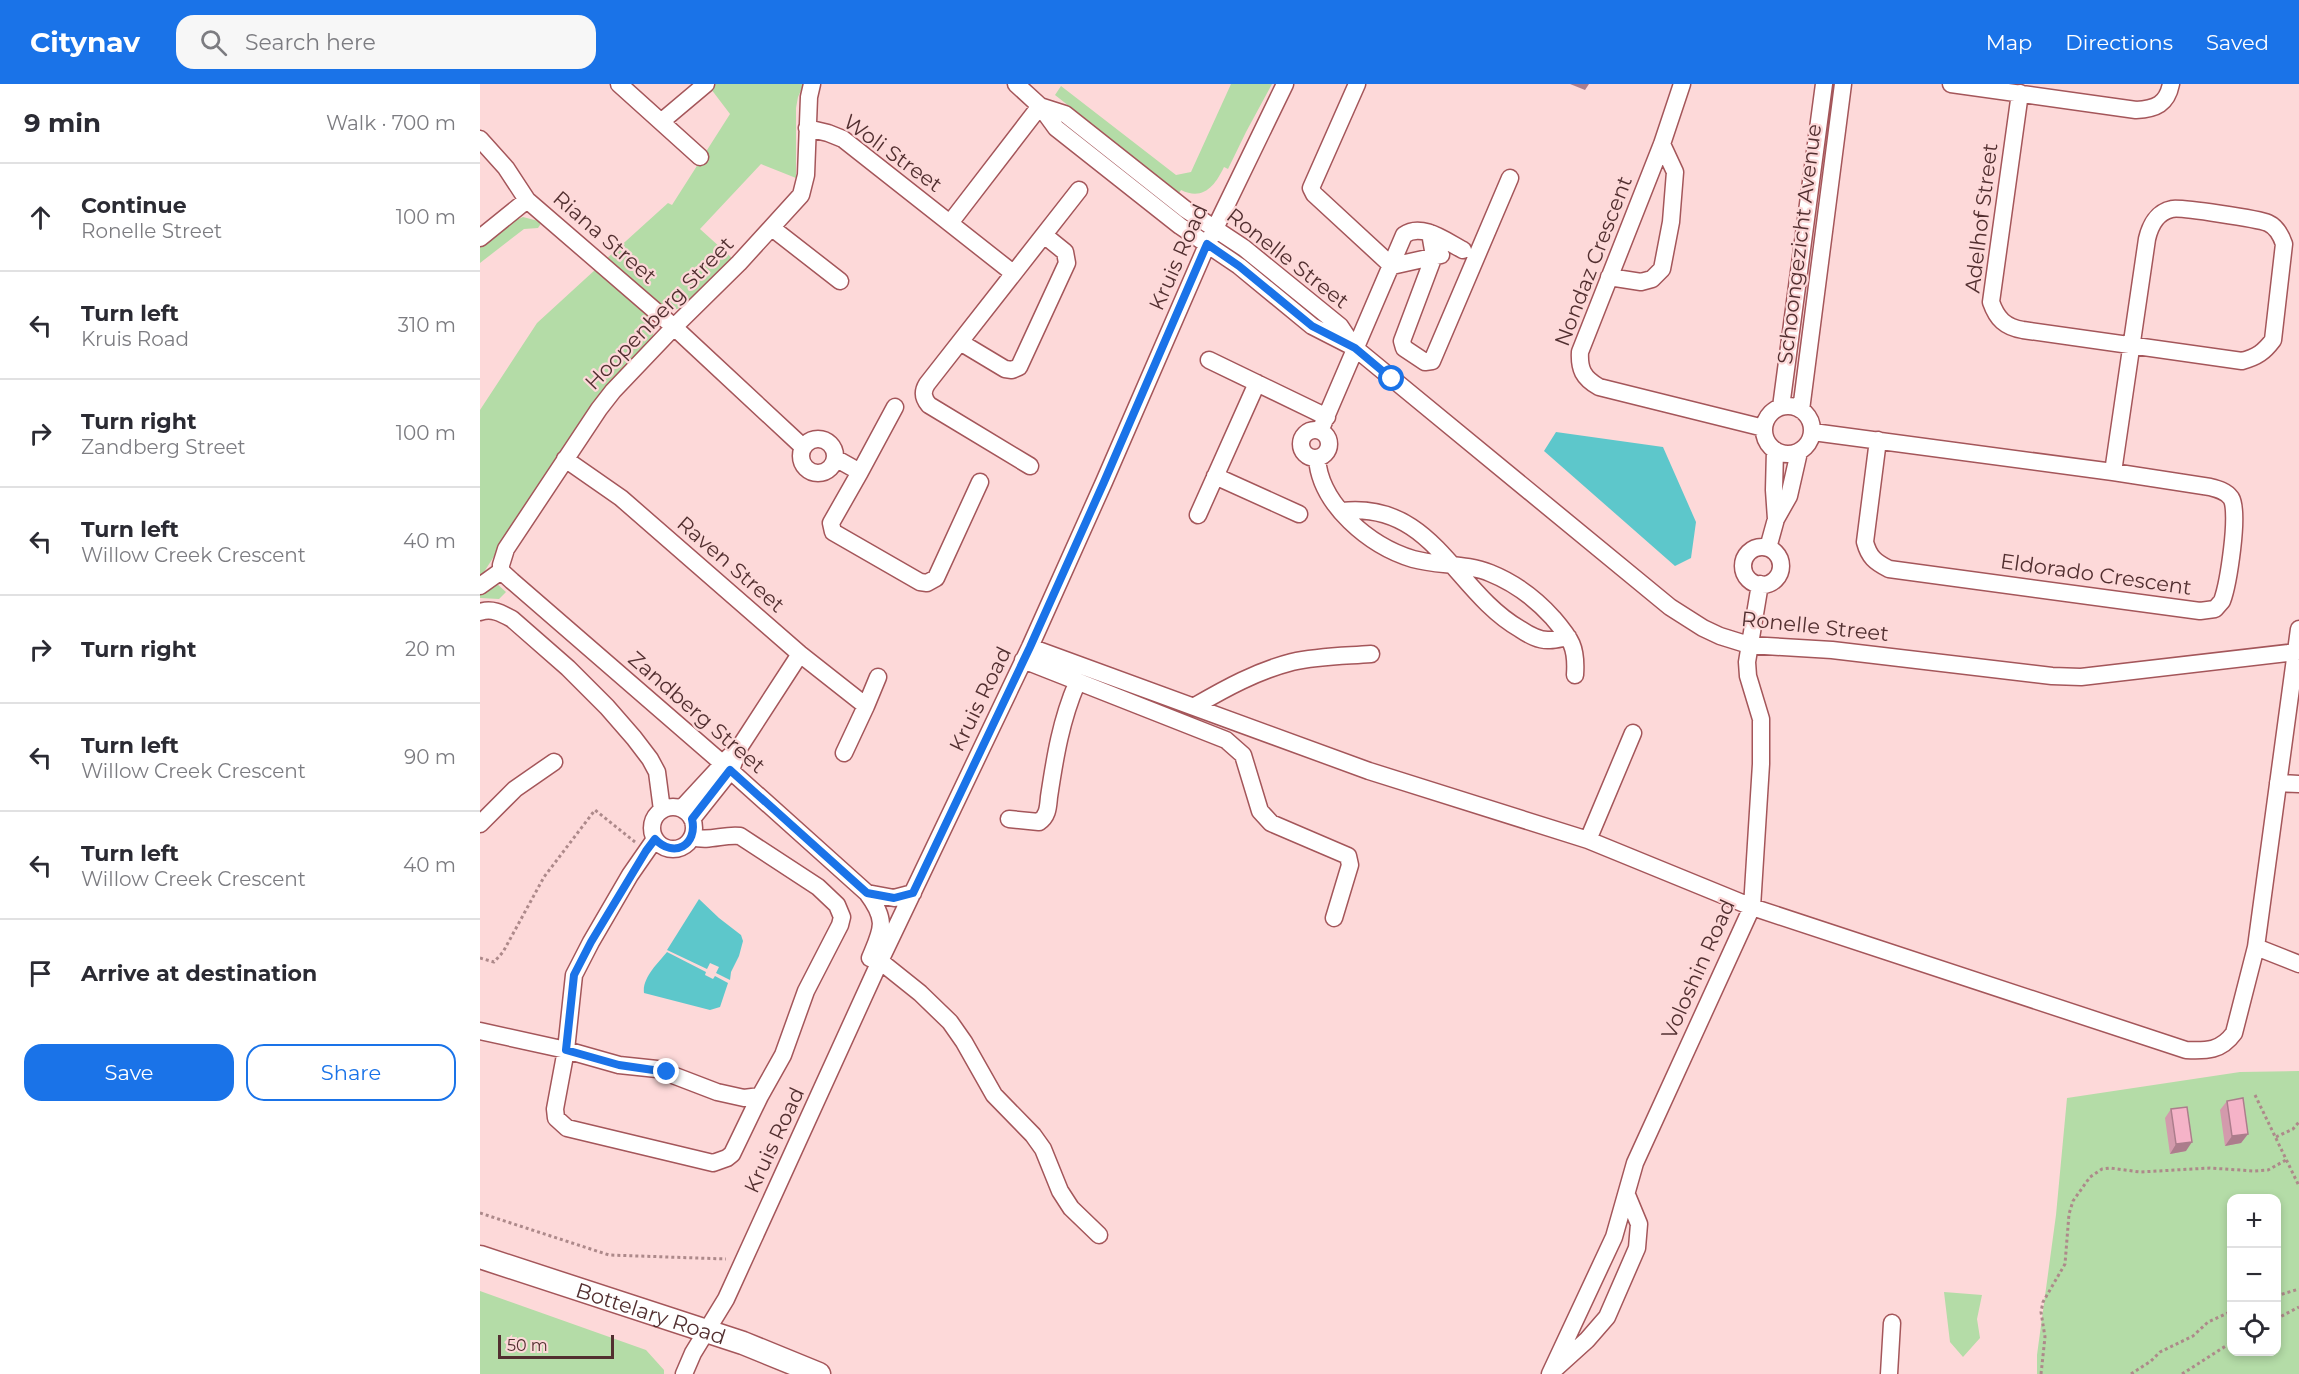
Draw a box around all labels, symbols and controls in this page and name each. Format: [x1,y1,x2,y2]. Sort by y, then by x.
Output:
search box [176,15,596,69]
text: Citynav [30,25,140,59]
icon: search [197,26,230,59]
text: Search here [245,29,376,56]
text: Map [1986,30,2032,55]
text: Directions [2065,30,2173,55]
text: Saved [2206,30,2269,55]
text: 9 min [24,107,101,139]
street label: Woli Street [839,109,947,197]
text: Walk · 700 m [326,111,456,135]
street label: Schoongezicht Avenue [1772,122,1826,366]
street label: Adelhof Street [1959,142,2003,294]
street label: Nondaz Crescent [1549,172,1637,350]
street label: Riana Street [548,185,662,289]
text: Continue [81,192,187,219]
street label: Kruis Road [1143,200,1213,314]
icon: ahead [24,201,57,234]
street label: Ronelle Street [1222,203,1354,313]
text: 100 m [396,205,456,229]
text: Ronelle Street [81,219,222,243]
street label: Hoopenberg Street [580,231,738,395]
text: Turn left [81,300,179,327]
icon: left [24,309,57,342]
text: 310 m [398,313,456,337]
text: Kruis Road [81,327,189,351]
route start [1378,365,1404,391]
text: Turn right [81,408,196,435]
icon: right [24,417,57,450]
text: 100 m [396,421,456,445]
text: Zandberg Street [81,435,246,459]
street label: Raven Street [672,511,790,617]
text: Turn left [81,516,179,543]
icon: left [24,525,57,558]
text: 40 m [403,529,456,553]
text: Willow Creek Crescent [81,543,306,567]
street label: Eldorado Crescent [1999,548,2193,600]
street label: Ronelle Street [1740,606,1890,646]
icon: right [24,633,57,666]
text: Turn right [81,636,196,663]
text: 20 m [405,637,456,661]
street label: Kruis Road [944,642,1016,756]
street label: Zandberg Street [624,646,770,778]
text: Turn left [81,732,179,759]
icon: left [24,741,57,774]
text: 90 m [404,745,456,769]
text: Willow Creek Crescent [81,759,306,783]
text: Turn left [81,840,179,867]
icon: left [24,849,57,882]
text: 40 m [403,853,456,877]
text: Willow Creek Crescent [81,867,306,891]
street label: Voloshin Road [1656,895,1740,1043]
icon: arrive [24,957,57,990]
text: Arrive at destination [81,960,317,987]
button: Save [24,1044,234,1101]
button: Share [246,1044,456,1101]
route end [653,1058,679,1084]
street label: Kruis Road [739,1083,809,1197]
map controls [2227,1194,2281,1356]
button: + [2227,1194,2281,1248]
button: − [2227,1248,2281,1302]
street label: Bottelary Road [573,1277,729,1349]
button: locate [2227,1302,2281,1356]
scale bar [498,1332,614,1360]
text: 50 m [507,1336,548,1355]

